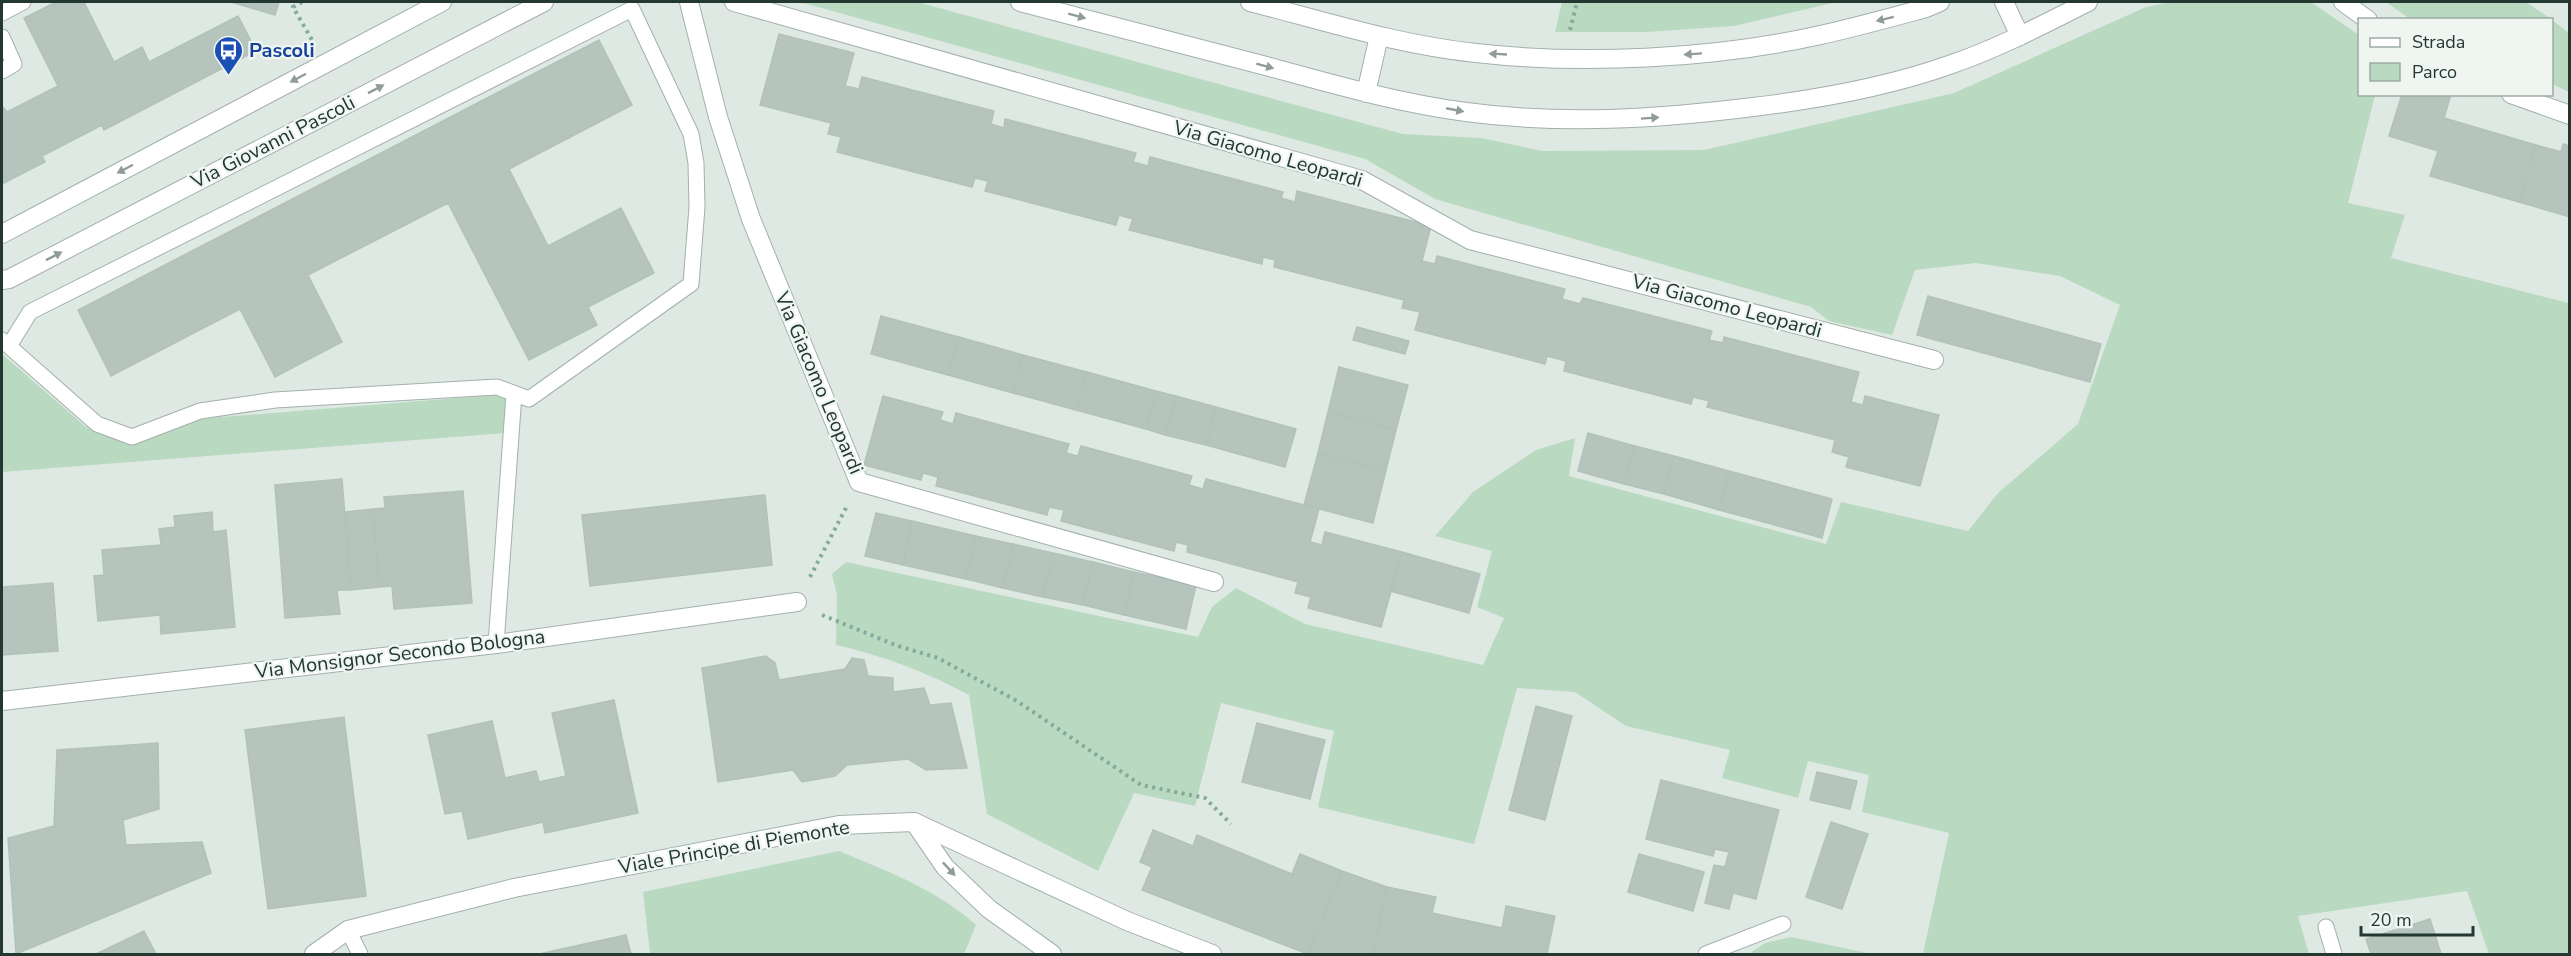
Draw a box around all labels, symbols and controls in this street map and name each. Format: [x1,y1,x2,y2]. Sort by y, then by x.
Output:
one-way arrow [1068,12,1086,22]
one-way arrow [1876,14,1894,24]
legend [2358,18,2553,96]
text: Strada [2412,30,2465,54]
bus stop icon: Pascoli [212,34,244,76]
place label: Pascoli [249,37,315,64]
one-way arrow [1489,50,1508,59]
one-way arrow [1684,50,1703,59]
text: Parco [2412,60,2457,84]
one-way arrow [1256,62,1275,72]
one-way arrow [289,73,306,83]
one-way arrow [368,84,385,93]
street label: Via Giovanni Pascoli [186,89,360,195]
one-way arrow [1446,106,1465,115]
one-way arrow [1640,113,1659,123]
street label: Via Giacomo Leopardi [1169,114,1366,194]
one-way arrow [117,164,134,174]
one-way arrow [45,251,63,261]
street label: Via Giacomo Leopardi [1628,267,1825,344]
street label: Via Giacomo Leopardi [768,287,870,478]
street label: Via Monsignor Secondo Bologna [252,623,547,685]
street label: Viale Principe di Piemonte [615,813,852,881]
one-way arrow [942,861,955,876]
scale bar [2361,899,2474,937]
text: 20 m [2370,908,2412,932]

